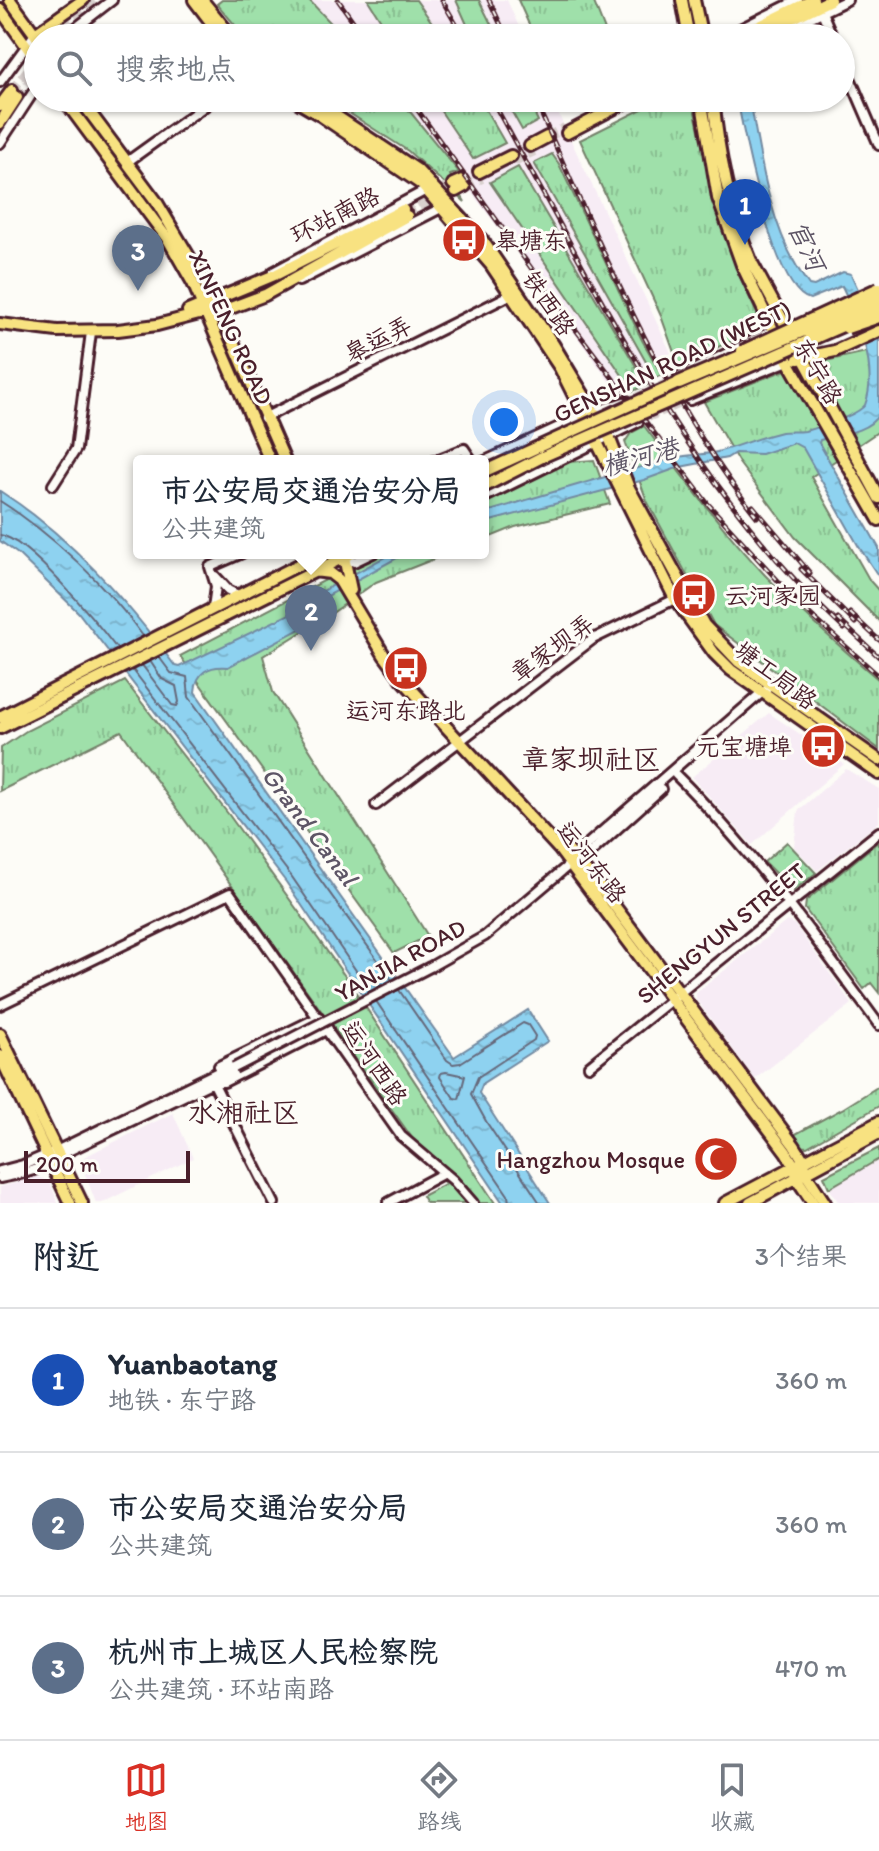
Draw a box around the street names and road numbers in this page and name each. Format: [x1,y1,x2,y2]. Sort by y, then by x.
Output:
street label: 环站南路 [286,180,384,250]
street label: XINFENG ROAD [182,245,280,409]
street label: 铁西路 [517,265,581,341]
street label: GENSHAN ROAD (WEST) [549,293,795,429]
street label: 皋运弄 [339,310,417,368]
street label: 东宁路 [787,333,849,409]
street label: 章家坝弄 [505,608,599,688]
street label: 塘工局路 [729,635,823,715]
street label: 运河东路 [551,815,633,909]
street label: SHENGYUN STREET [631,856,812,1010]
street label: YANJIA ROAD [330,912,470,1008]
street label: 运河西路 [336,1015,414,1111]

